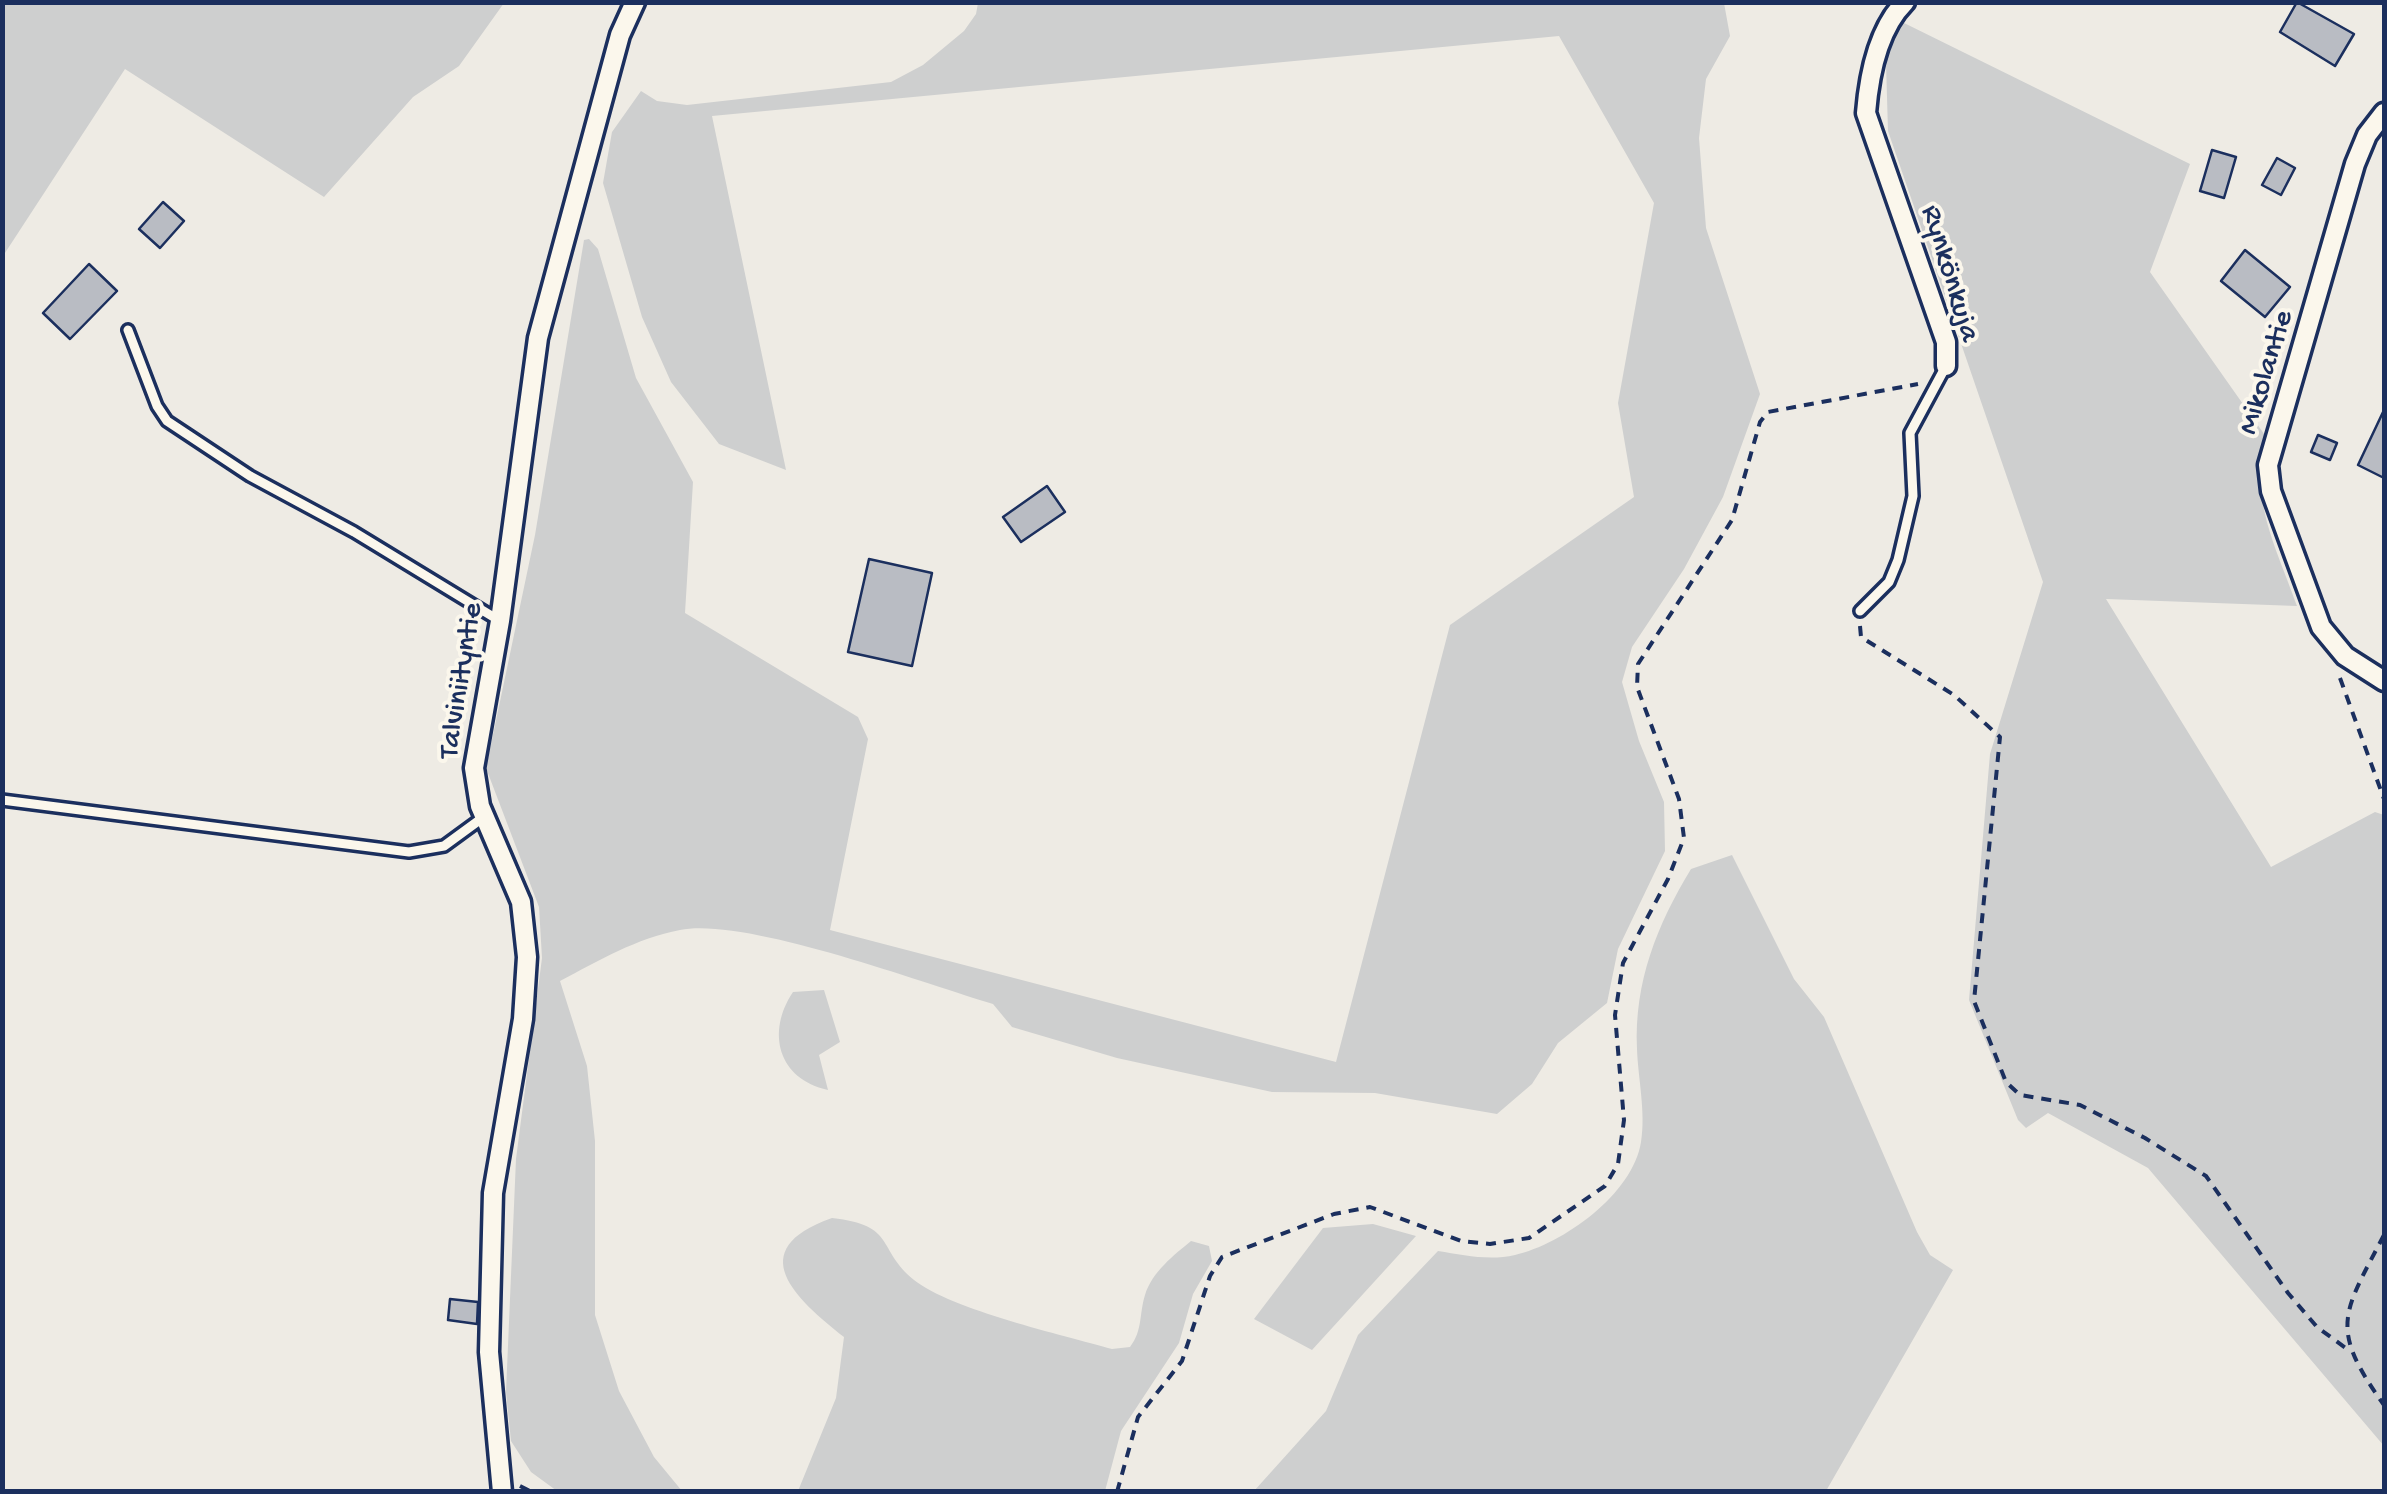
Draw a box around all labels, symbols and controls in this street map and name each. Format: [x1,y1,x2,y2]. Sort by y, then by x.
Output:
street label: Rynkönkuja [1910,201,1986,347]
street label: Mikolantie [2232,307,2304,439]
street label: Talviniityntie [433,601,493,761]

